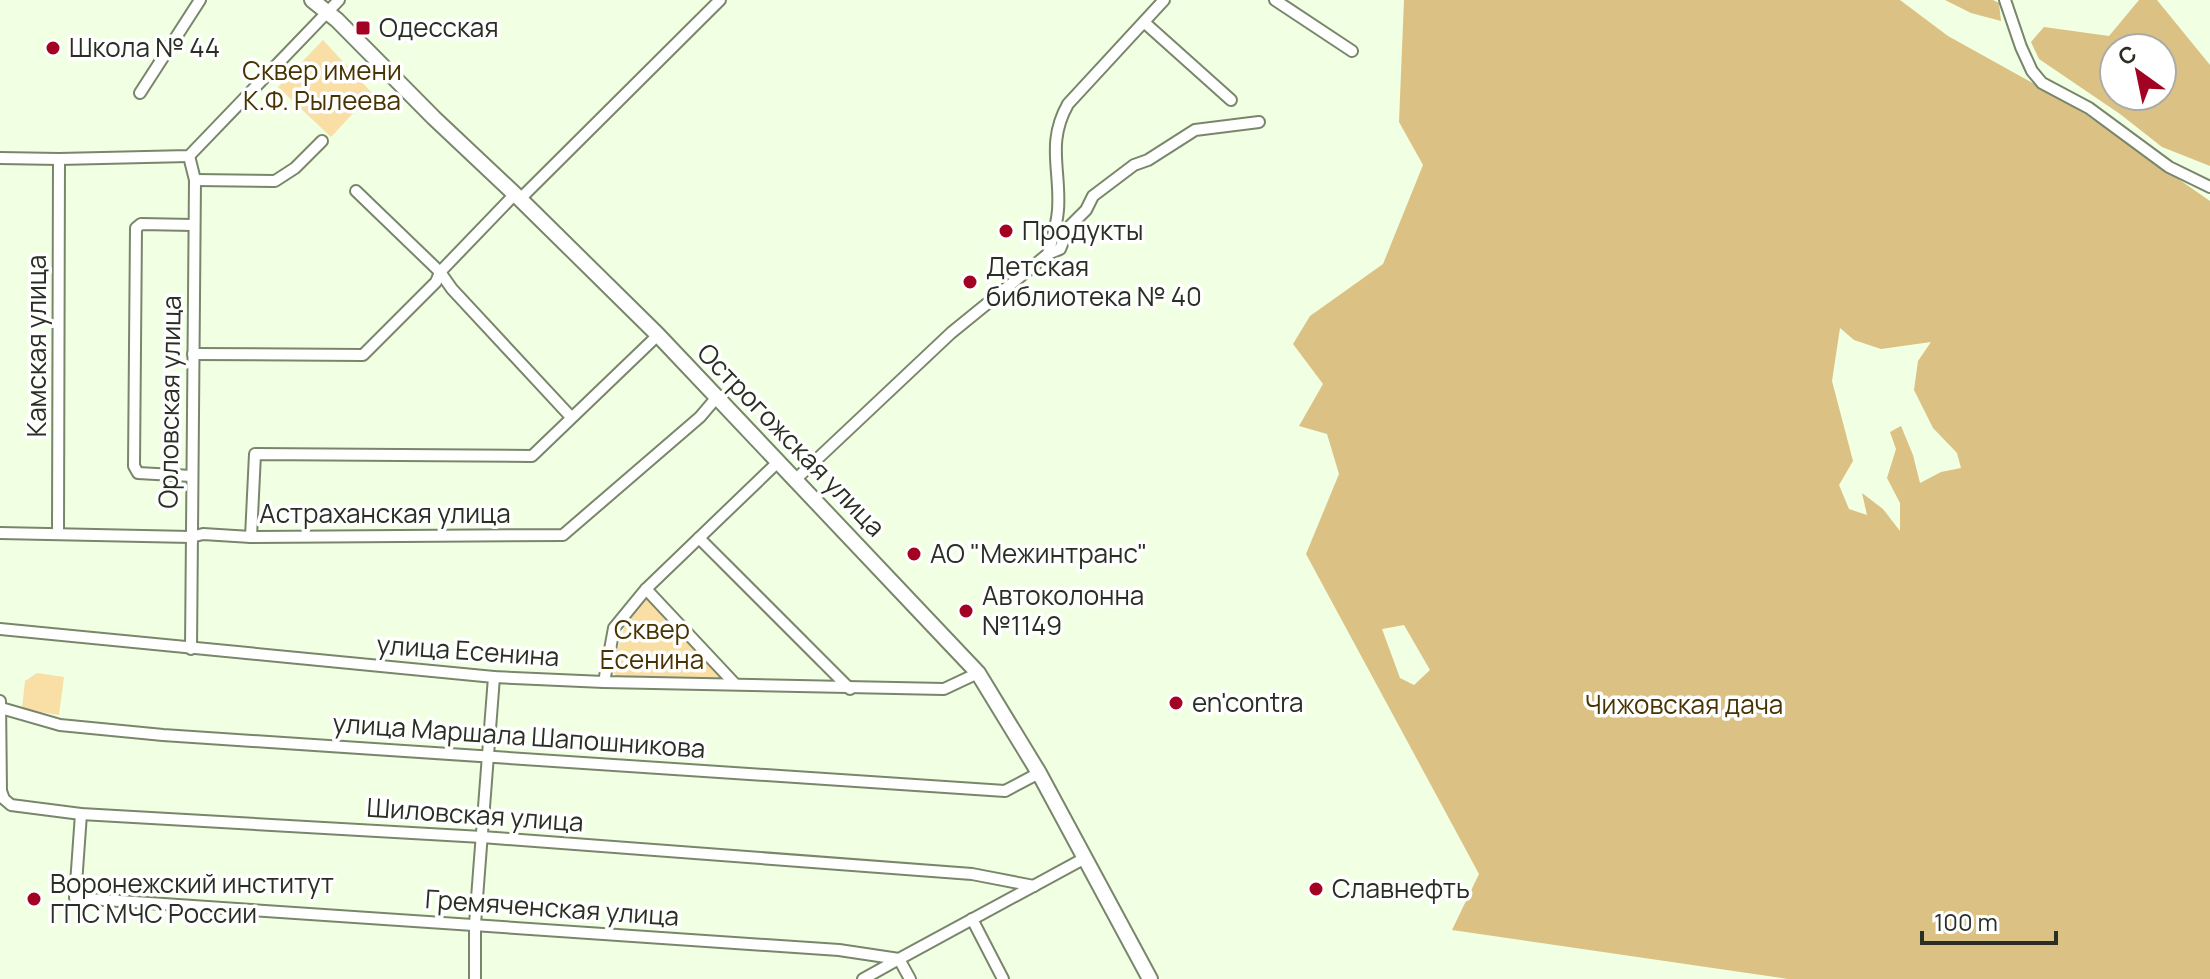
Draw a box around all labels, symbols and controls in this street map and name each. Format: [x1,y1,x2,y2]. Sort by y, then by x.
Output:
place label: Одесская [379,9,499,45]
marker: Одесская [354,19,372,37]
place label: Школа № 44 [69,29,220,65]
north arrow [2098,32,2178,112]
text: С [2112,38,2142,72]
marker: Школа № 44 [44,39,62,57]
park label: Сквер имени К.Ф. Рылеева [242,52,402,118]
place label: Продукты [1022,212,1144,248]
marker: Продукты [997,222,1015,240]
place label: Детская библиотека № 40 [986,248,1202,314]
street label: Камская улица [18,255,54,437]
marker: Детская библиотека № 40 [961,273,979,291]
street label: Орловская улица [149,295,189,509]
street label: Острогожская улица [690,335,894,544]
street label: Астраханская улица [259,495,511,531]
place label: АО "Межинтранс" [930,535,1147,571]
marker: АО "Межинтранс" [905,545,923,563]
place label: Автоколонна №1149 [982,577,1144,643]
marker: Автоколонна №1149 [957,602,975,620]
park label: Сквер Есенина [600,611,704,677]
street label: улица Есенина [376,626,561,674]
place label: en'contra [1192,684,1303,720]
park label: Чижовская дача [1585,686,1783,722]
marker: en'contra [1167,694,1185,712]
street label: улица Маршала Шапошникова [331,704,707,766]
street label: Шиловская улица [365,788,585,840]
place label: Воронежский институт ГПС МЧС России [50,865,334,931]
place label: Cлавнефть [1332,870,1470,906]
street label: Гремяченская улица [424,880,680,934]
marker: Cлавнефть [1307,880,1325,898]
marker: Воронежский институт ГПС МЧС России [25,890,43,908]
scale bar [1922,895,2056,945]
text: 100 m [1934,905,1998,938]

